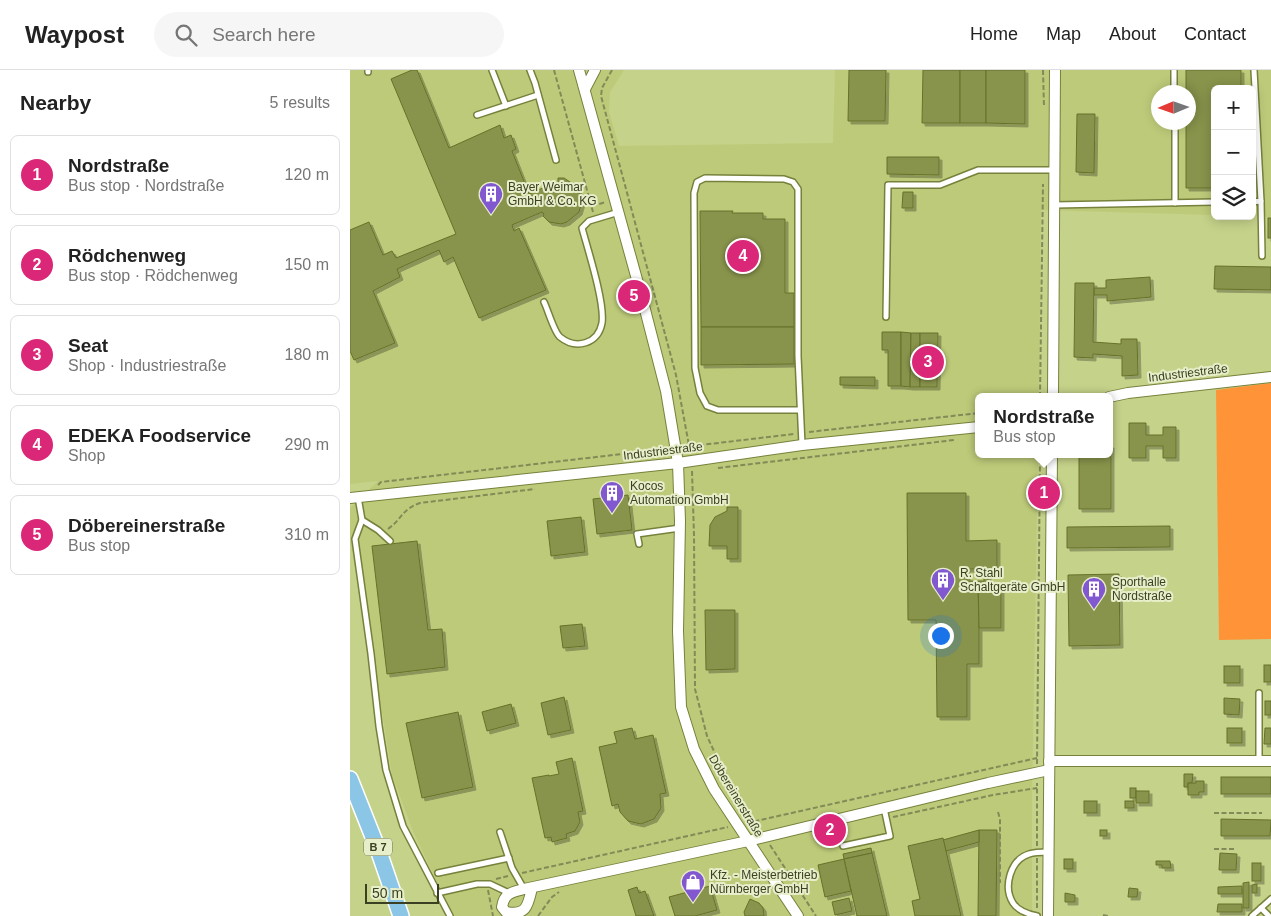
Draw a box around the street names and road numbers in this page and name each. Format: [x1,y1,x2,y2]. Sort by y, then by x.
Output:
street label: Industriestraße [1147,361,1229,385]
street label: Industriestraße [622,439,704,463]
street label: Döbereinerstraße [706,752,766,840]
road number: B 7 [364,839,392,856]

